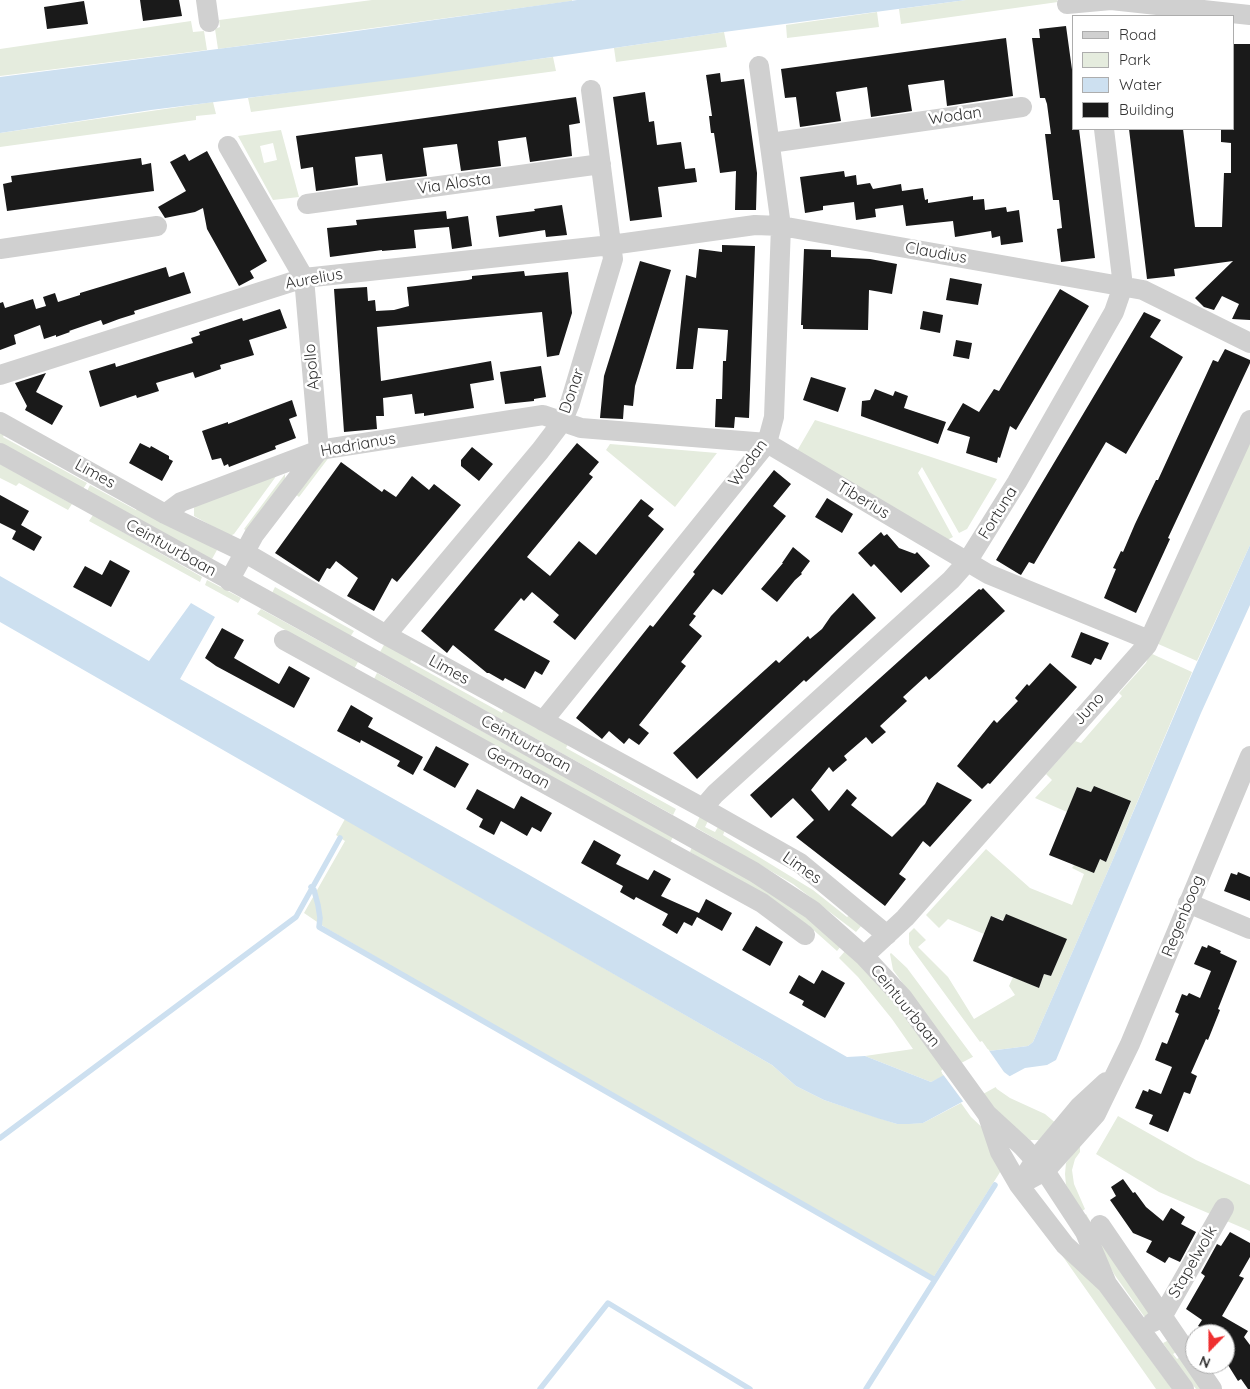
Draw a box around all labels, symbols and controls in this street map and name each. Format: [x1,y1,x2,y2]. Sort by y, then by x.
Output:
legend [1072,15,1235,130]
text: Road [1119,25,1156,44]
text: Park [1119,50,1151,69]
text: Water [1119,75,1162,94]
text: Building [1119,100,1174,119]
street label: Wodan [927,103,983,129]
street label: Via Alosta [416,169,492,199]
street label: Claudius [904,238,968,268]
street label: Aurelius [284,265,344,293]
street label: Apollo [300,343,324,391]
street label: Donar [555,366,589,416]
street label: Hadrianus [319,429,397,461]
street label: Wodan [725,436,771,490]
street label: Limes [72,455,118,493]
street label: Tiberius [833,477,893,523]
street label: Fortuna [974,483,1022,543]
street label: Ceintuurbaan [122,515,220,581]
street label: Limes [426,651,472,689]
street label: Juno [1069,689,1109,729]
street label: Ceintuurbaan [477,711,575,777]
street label: Germaan [483,743,553,793]
street label: Limes [779,848,825,888]
street label: Regenboog [1158,872,1208,960]
street label: Ceintuurbaan [866,961,944,1051]
street label: Stapelwolk [1165,1222,1221,1302]
north arrow [1185,1324,1235,1374]
text: N [1197,1352,1213,1372]

